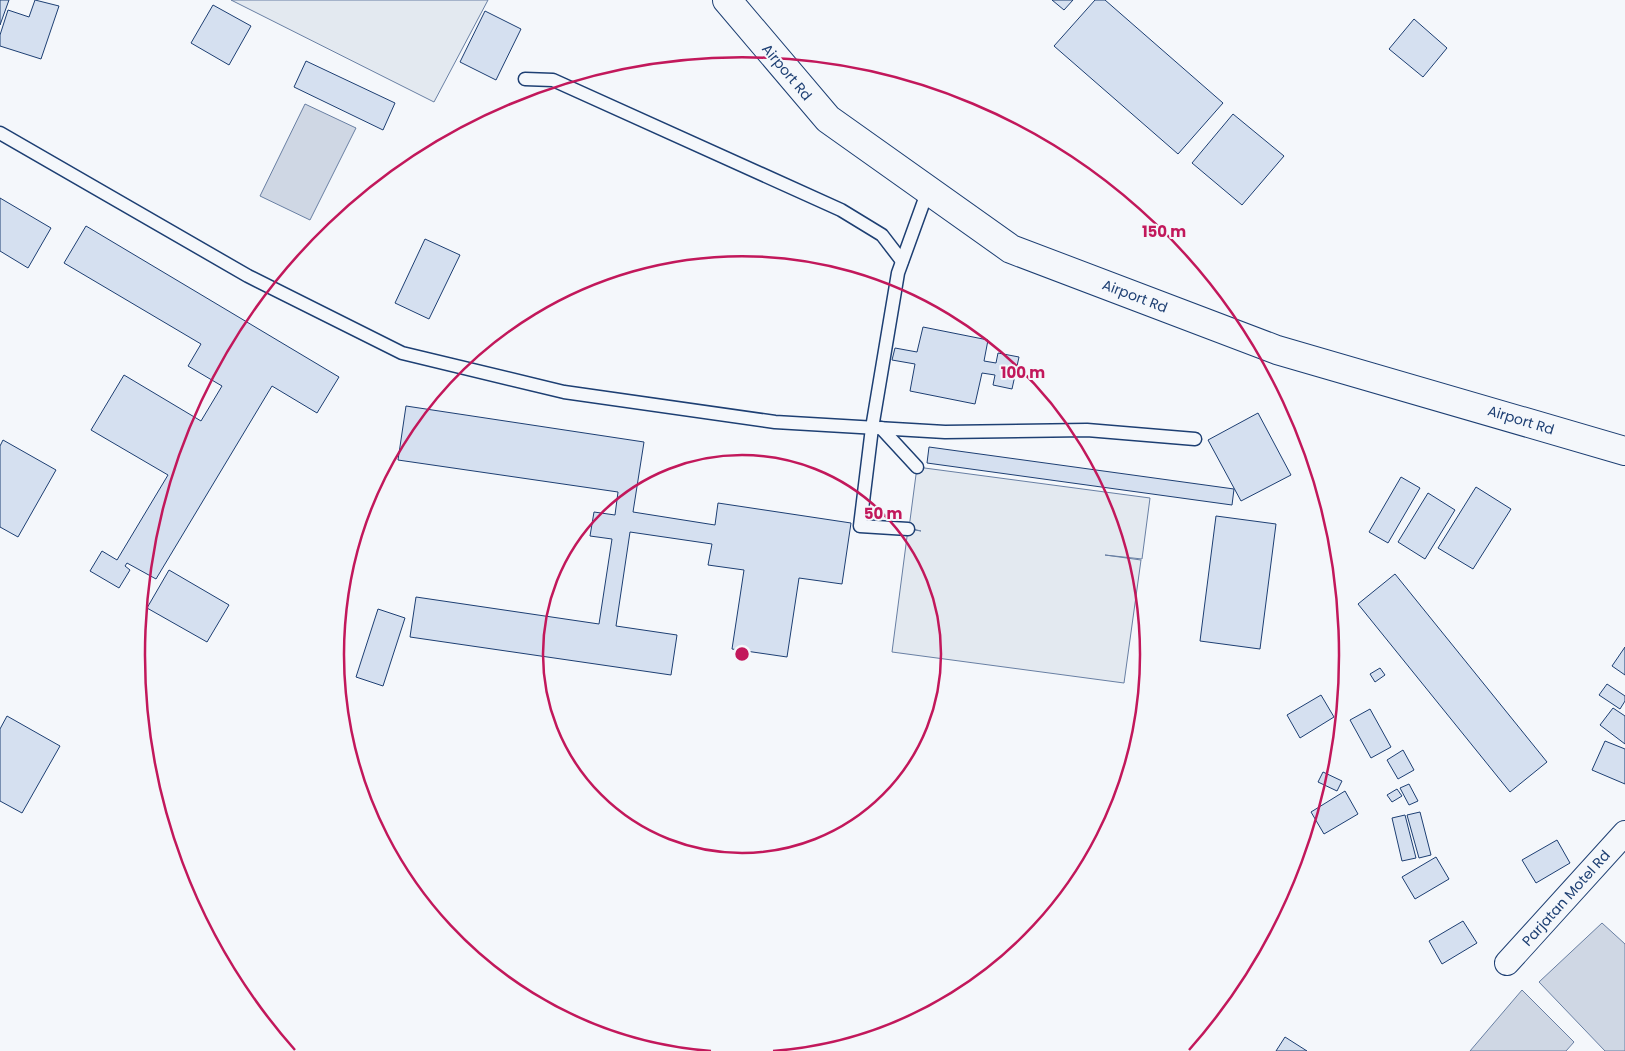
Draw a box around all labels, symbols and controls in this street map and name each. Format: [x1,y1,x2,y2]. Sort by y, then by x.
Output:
street label: Airport Rd [757,39,817,105]
text: 150 m [1142,221,1186,242]
street label: Airport Rd [1099,274,1171,318]
text: 100 m [1001,362,1045,383]
street label: Airport Rd [1485,400,1557,440]
text: 50 m [864,503,902,524]
centre of rings [733,645,751,663]
street label: Parjatan Motel Rd [1517,846,1615,950]

